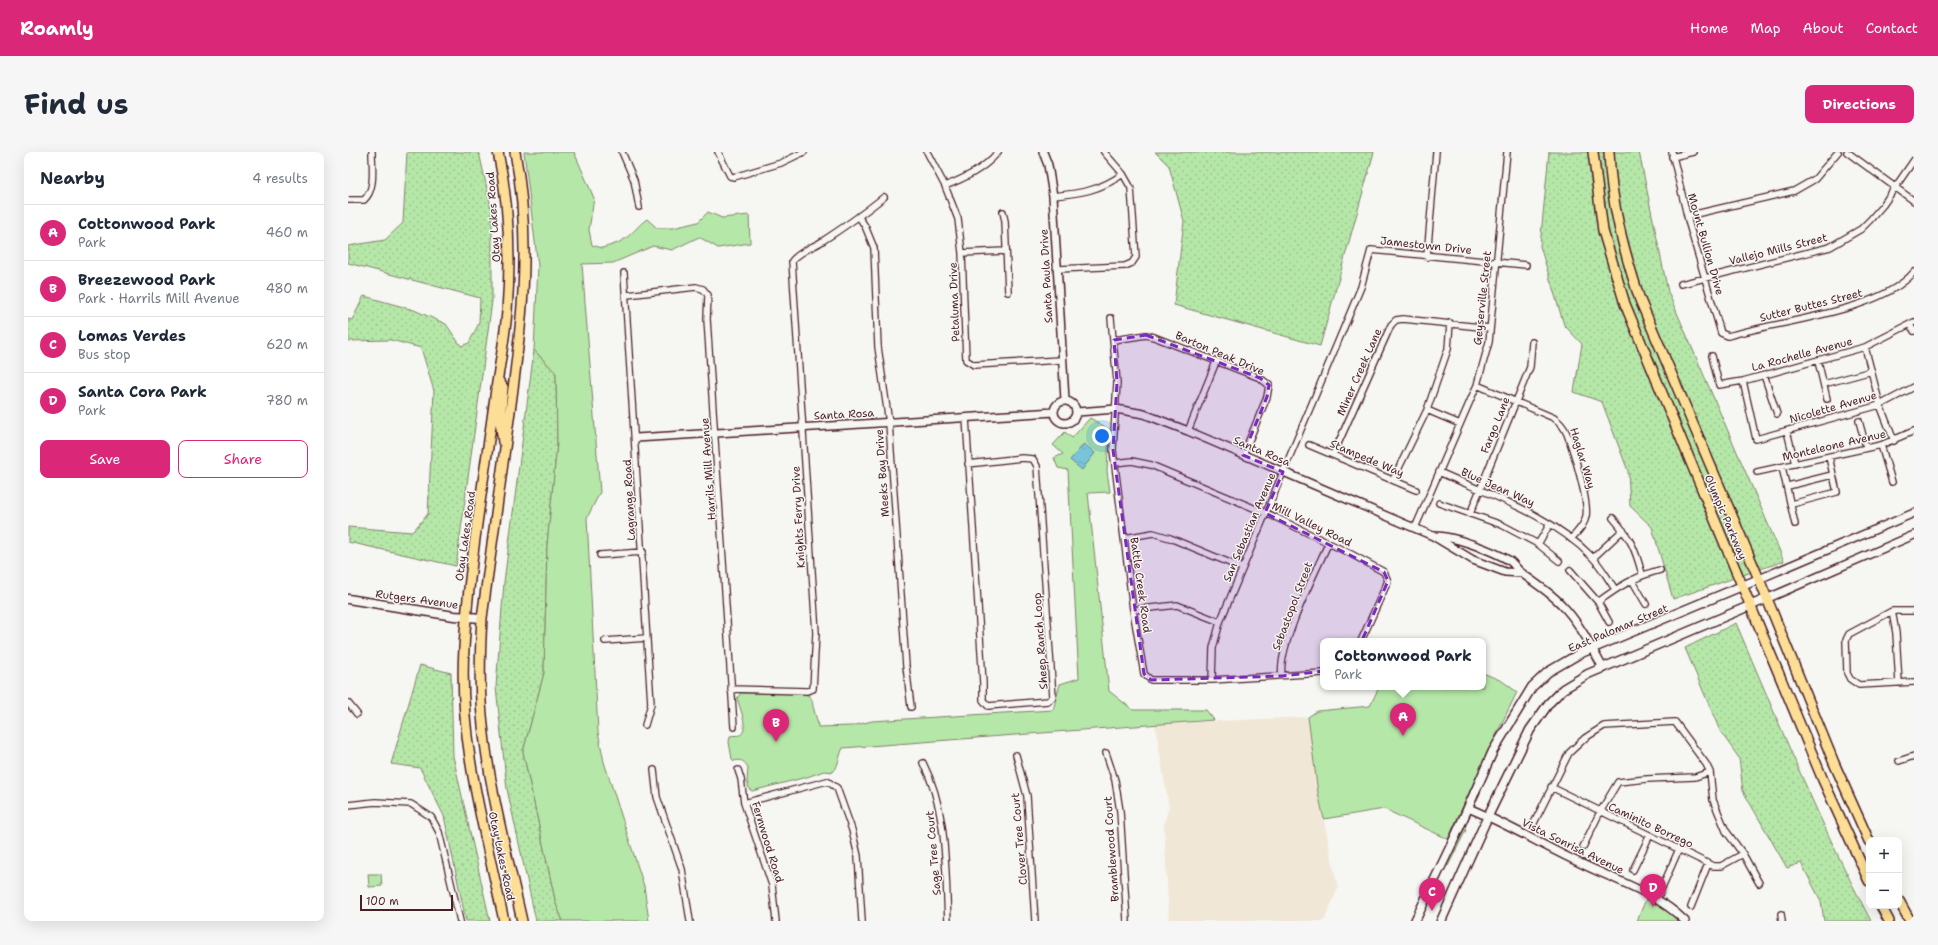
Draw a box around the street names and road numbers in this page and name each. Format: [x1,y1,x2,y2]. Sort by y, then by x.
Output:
street label: Otay Lakes Road [483,171,504,263]
street label: Mount Bullion Drive [1684,192,1727,297]
street label: Santa Paula Drive [1037,228,1056,323]
street label: Vallejo Mills Street [1727,230,1829,269]
street label: Jamestown Drive [1379,233,1473,258]
street label: Geyserville Street [1470,250,1495,346]
street label: Petaluma Drive [946,262,963,342]
street label: Sutter Buttes Street [1758,285,1864,326]
street label: Miner Creek Lane [1333,326,1385,418]
street label: Barton Peak Drive [1173,328,1267,379]
street label: La Rochelle Avenue [1750,334,1854,375]
street label: Nicolette Avenue [1788,388,1879,427]
street label: Fargo Lane [1477,395,1514,456]
street label: Santa Rosa [813,405,875,424]
street label: Harrils Mill Avenue [697,417,720,521]
street label: Haglar Way [1566,426,1599,491]
street label: Monteleone Avenue [1781,426,1887,465]
street label: Meeks Bay Drive [872,428,893,517]
street label: Santa Rosa [1231,433,1293,470]
street label: Stampede Way [1327,436,1406,481]
street label: Lagrange Road [620,459,639,541]
street label: Knights Ferry Drive [788,465,809,568]
street label: Blue Jean Way [1459,465,1537,510]
street label: San Sebastian Avenue [1220,470,1279,584]
street label: Olympic Parkway [1701,472,1750,562]
street label: Otay Lakes Road [452,490,479,582]
street label: Mill Valley Road [1269,499,1354,550]
street label: Battle Creek Road [1126,536,1155,634]
street label: Sebastopol Street [1269,559,1316,653]
street label: Rutgers Avenue [375,586,459,613]
street label: Sheep Ranch Loop [1030,592,1051,690]
street label: East Palomar Street [1566,601,1671,656]
street label: Clover Tree Court [1008,792,1031,886]
street label: Bramblewood Court [1100,796,1123,902]
street label: Caminito Borrego [1606,799,1696,852]
street label: Fernwood Road [748,800,787,885]
street label: Otay Lakes Road [485,810,518,902]
street label: Sage Tree Court [922,810,945,896]
street label: Vista Sonrisa Avenue [1519,815,1627,878]

